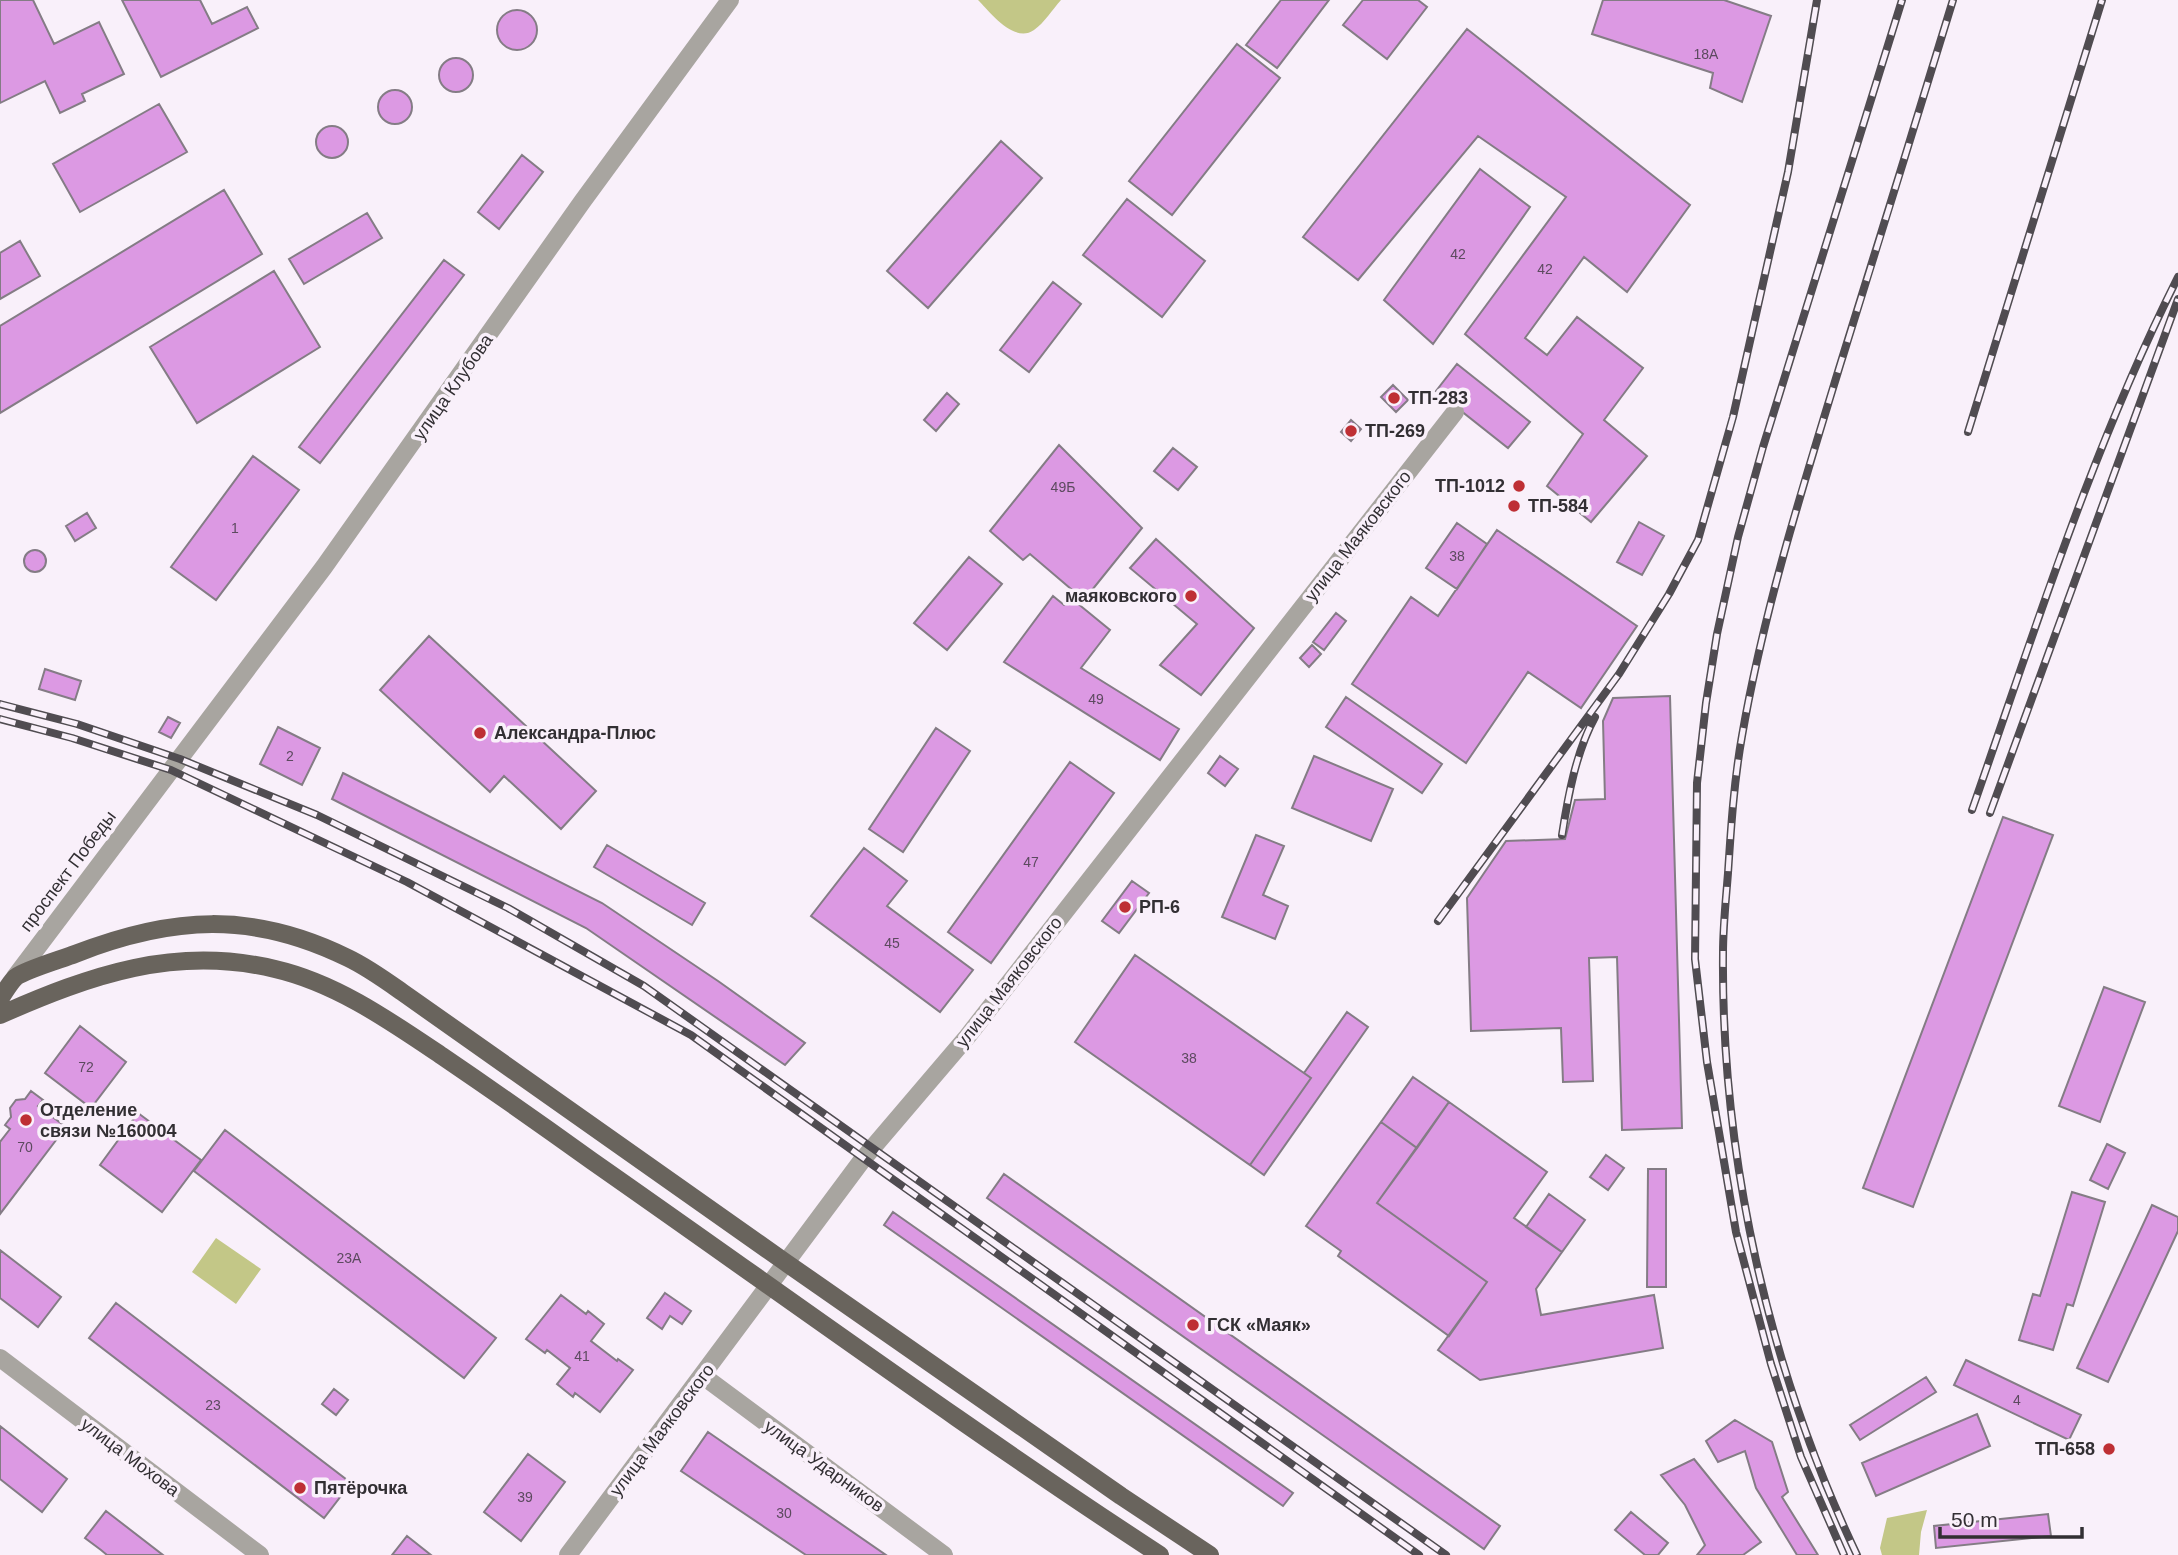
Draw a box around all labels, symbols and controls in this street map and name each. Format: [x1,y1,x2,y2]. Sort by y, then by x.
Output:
house number: 18А [1694,46,1719,62]
house number: 42 [1450,246,1466,262]
house number: 42 [1537,261,1553,277]
street label: улица Клубова [409,330,497,444]
place label: ТП-283 [1408,388,1468,408]
marker: ТП-283 [1386,390,1402,406]
place label: ТП-269 [1365,421,1425,441]
marker: ТП-269 [1343,423,1359,439]
street label: улица Маяковского [1301,467,1415,605]
place label: ТП-1012 [1435,476,1505,496]
marker: ТП-1012 [1511,478,1527,494]
house number: 49Б [1051,479,1075,495]
place label: ТП-584 [1528,496,1588,516]
marker: ТП-584 [1506,498,1522,514]
house number: 1 [231,520,239,536]
house number: 38 [1449,548,1465,564]
place label: маяковского [1065,586,1177,606]
marker: маяковского [1183,588,1199,604]
house number: 49 [1088,691,1104,707]
place label: Александра-Плюс [494,723,656,743]
marker: Александра-Плюс [472,725,488,741]
house number: 2 [286,748,294,764]
street label: проспект Победы [16,807,120,935]
house number: 47 [1023,854,1039,870]
place label: РП-6 [1139,897,1180,917]
marker: РП-6 [1117,899,1133,915]
street label: улица Маяковского [952,913,1066,1051]
house number: 45 [884,935,900,951]
house number: 38 [1181,1050,1197,1066]
house number: 72 [78,1059,94,1075]
place label: Отделение связи №160004 [40,1100,177,1141]
marker: Отделение связи №160004 [18,1112,34,1128]
house number: 70 [17,1139,33,1155]
house number: 23А [337,1250,362,1266]
place label: ГСК «Маяк» [1207,1315,1311,1335]
marker: ГСК «Маяк» [1185,1317,1201,1333]
house number: 41 [574,1348,590,1364]
street label: улица Маяковского [606,1360,718,1500]
house number: 4 [2013,1392,2021,1408]
house number: 23 [205,1397,221,1413]
street label: улица Мохова [77,1414,184,1501]
street label: улица Ударников [760,1416,888,1516]
place label: ТП-658 [2035,1439,2095,1459]
marker: ТП-658 [2101,1441,2117,1457]
place label: Пятёрочка [314,1478,408,1498]
marker: Пятёрочка [292,1480,308,1496]
house number: 39 [517,1489,533,1505]
scale bar [1940,1496,2082,1540]
house number: 30 [776,1505,792,1521]
text: 50 m [1951,1508,1998,1531]

